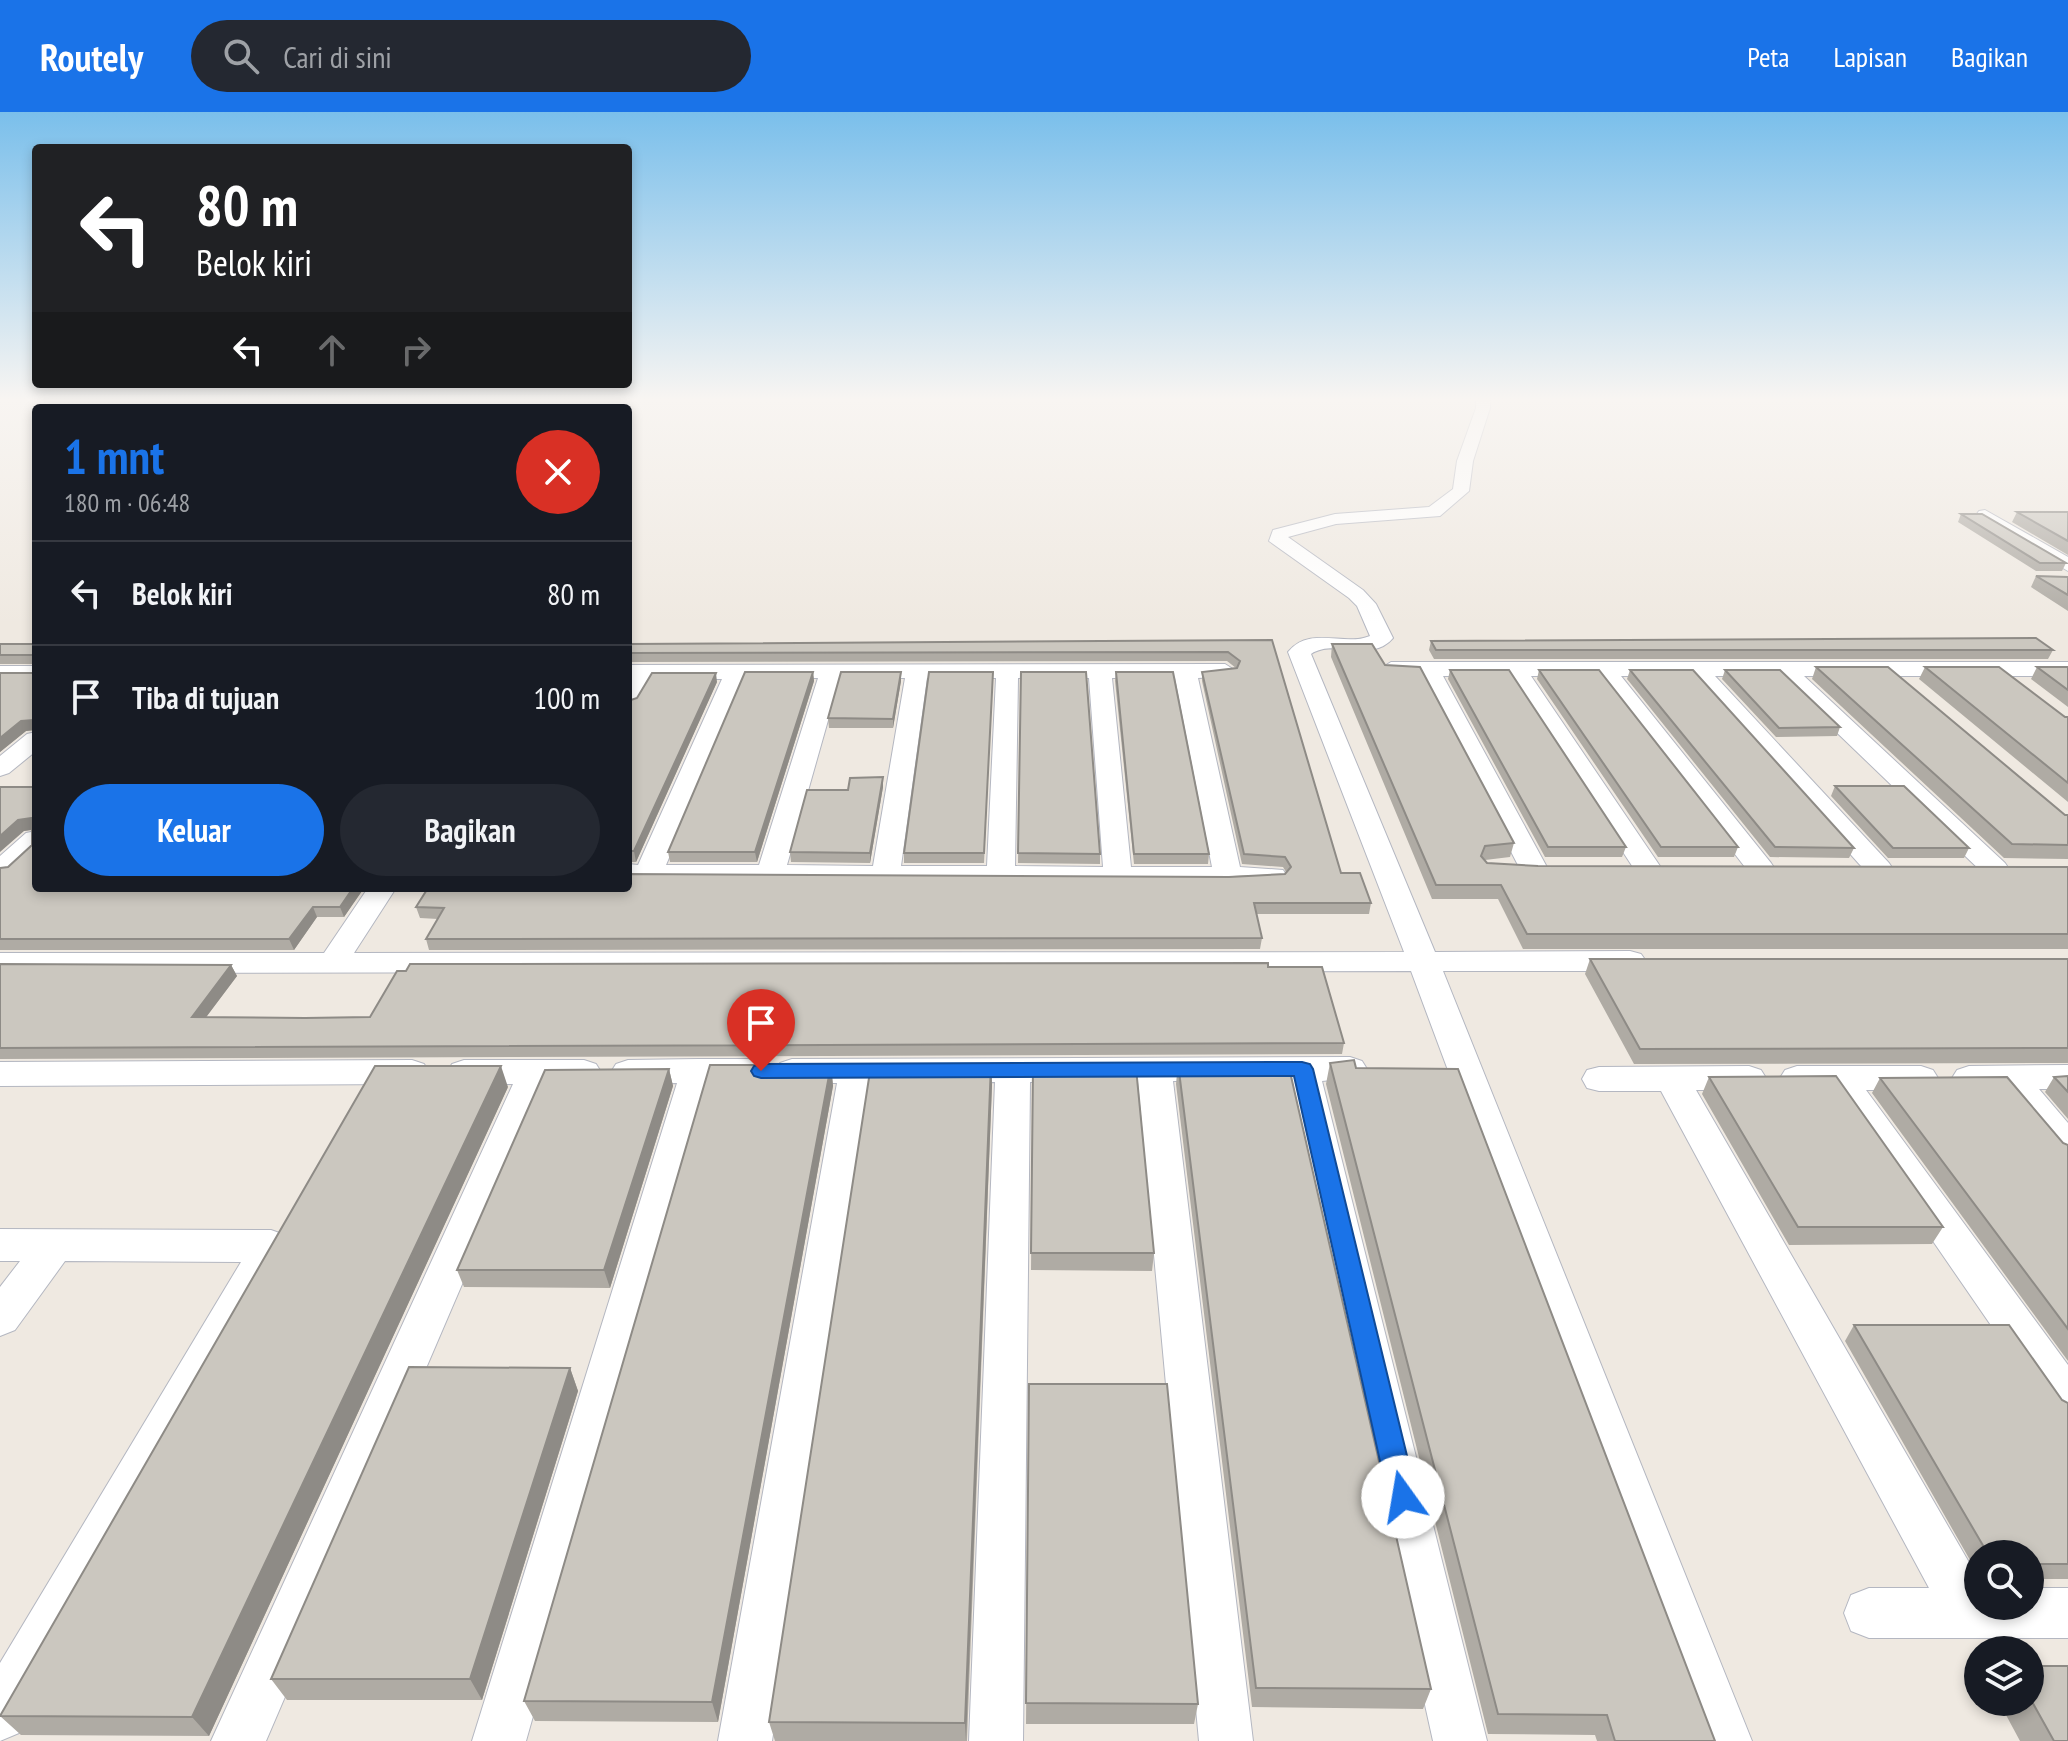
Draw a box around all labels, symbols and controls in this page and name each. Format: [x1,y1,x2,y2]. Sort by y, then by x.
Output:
search box [191,20,751,92]
text: Routely [40,32,143,81]
icon: search [219,34,263,78]
text: Cari di sini [283,37,392,76]
text: Peta [1747,38,1789,75]
text: Lapisan [1833,38,1907,75]
text: Bagikan [1951,38,2028,75]
text: 80 m [196,169,298,241]
icon: left [64,176,168,280]
text: Belok kiri [196,239,312,286]
icon: left [226,328,270,372]
icon: ahead [310,328,354,372]
icon: right [394,328,438,372]
text: 1 mnt [64,425,164,487]
button: close [516,430,600,514]
text: 180 m · 06:48 [64,486,190,519]
icon: left [64,571,108,615]
text: Belok kiri [132,574,233,613]
text: 80 m [547,574,600,613]
icon: arrive [64,675,108,719]
text: Tiba di tujuan [132,678,279,717]
text: 100 m [534,678,600,717]
button: Keluar [64,784,324,876]
button: Bagikan [340,784,600,876]
pin [727,989,795,1071]
icon: arrive [739,1001,783,1045]
position arrow [1361,1455,1445,1539]
map controls [1964,1540,2044,1716]
button: search [1964,1540,2044,1620]
button: layers [1964,1636,2044,1716]

